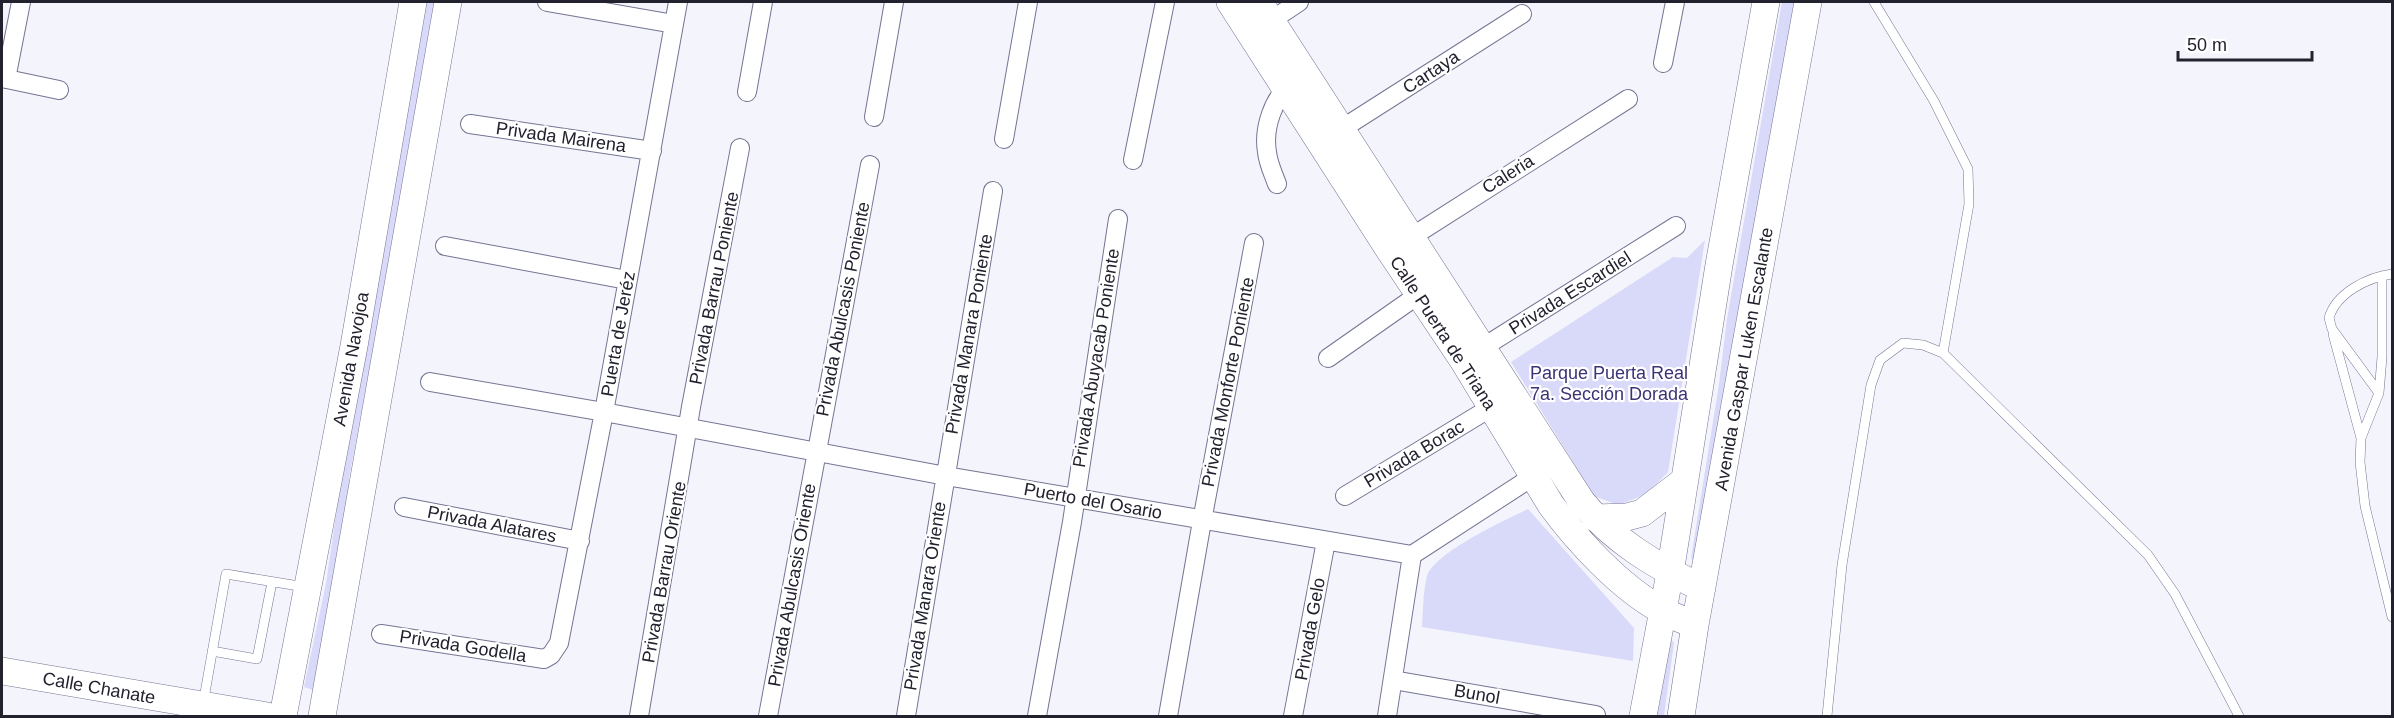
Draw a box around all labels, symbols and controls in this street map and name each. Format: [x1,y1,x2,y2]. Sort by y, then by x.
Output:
scale bar [2178,24,2312,62]
text: 50 m [2187,35,2227,55]
street label: Cartaya [1399,46,1464,98]
street label: Privada Mairena [495,118,628,156]
street label: Caleria [1479,150,1538,198]
street label: Privada Barrau Poniente [685,190,743,386]
street label: Privada Abulcasis Poniente [812,200,874,418]
street label: Avenida Gaspar Luken Escalante [1711,226,1777,492]
street label: Privada Manara Poniente [942,232,996,436]
street label: Privada Abuyacab Poniente [1069,247,1123,469]
street label: Privada Escardiel [1505,247,1635,339]
street label: Calle Puerta de Triana [1386,252,1501,414]
street label: Puerta de Jeréz [597,270,639,398]
street label: Privada Monforte Poniente [1198,275,1258,489]
street label: Avenida Navojoa [329,289,373,428]
park label: Parque Puerta Real 7a. Sección Dorada [1530,363,1689,404]
street label: Privada Borac [1360,416,1468,492]
street label: Puerto del Osario [1022,479,1164,523]
street label: Privada Barrau Oriente [638,480,690,664]
street label: Privada Abulcasis Oriente [764,482,820,688]
street label: Privada Manara Oriente [900,500,950,692]
street label: Privada Alatares [426,502,558,546]
street label: Privada Gelo [1291,576,1329,682]
street label: Privada Godella [398,626,529,666]
street label: Calle Chanate [41,668,157,708]
street label: Bunol [1453,680,1501,708]

